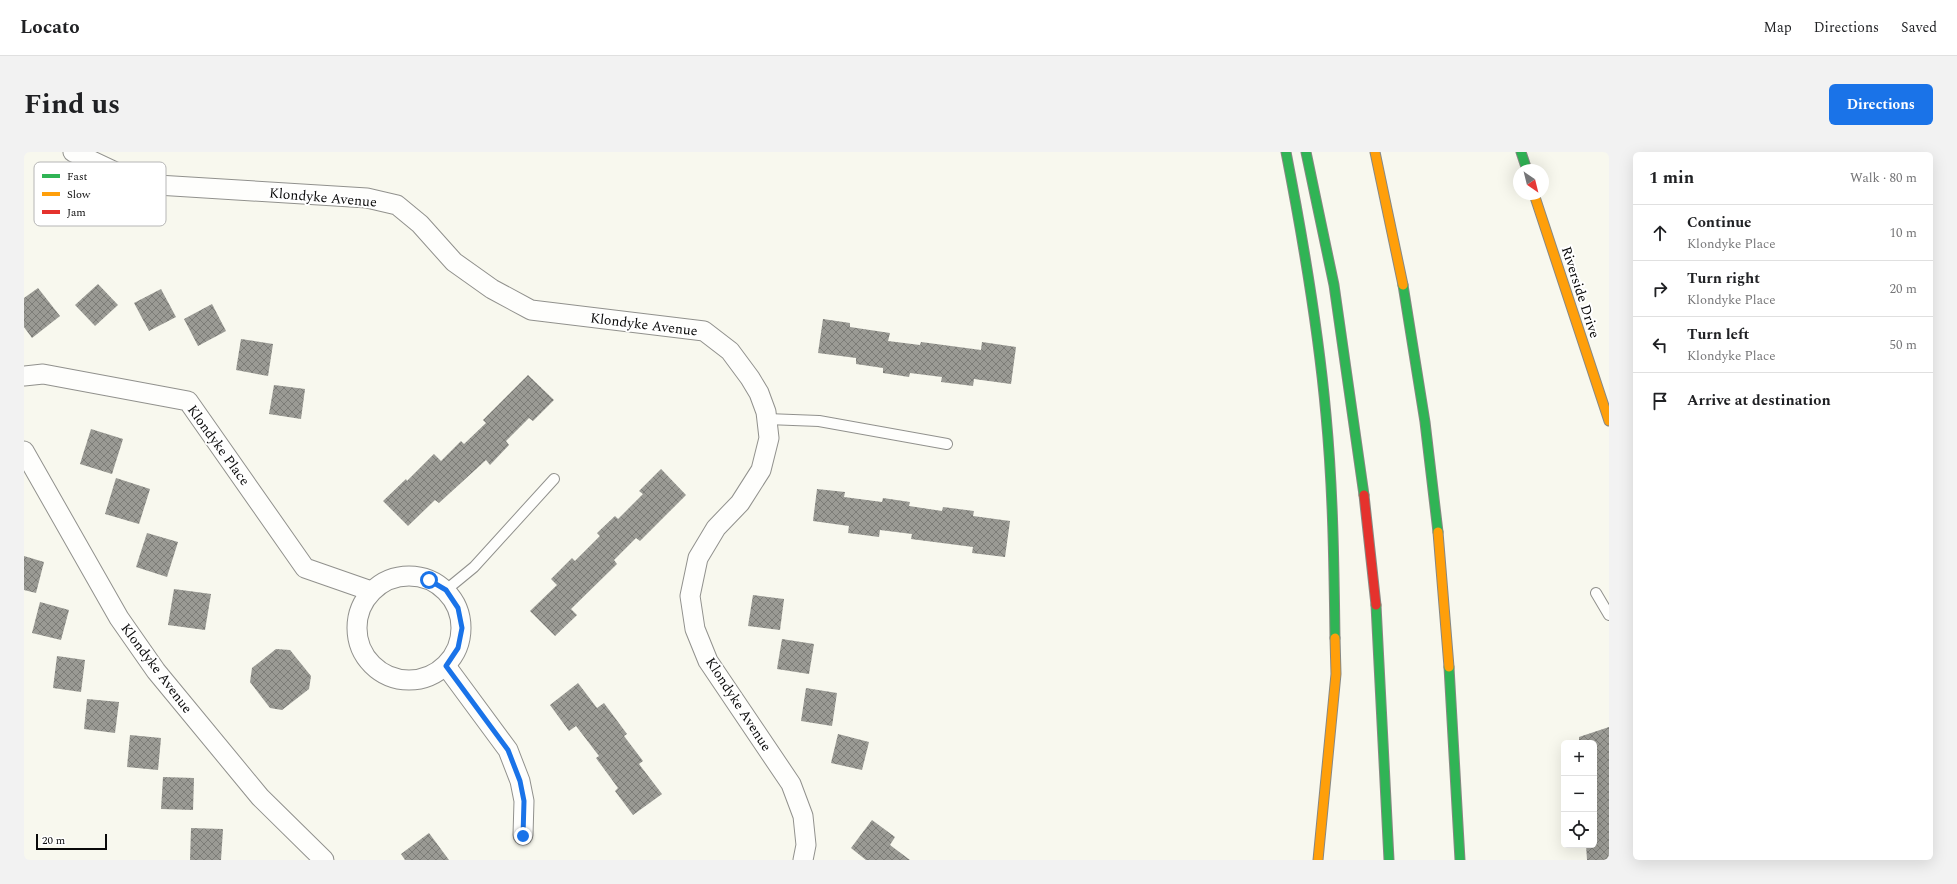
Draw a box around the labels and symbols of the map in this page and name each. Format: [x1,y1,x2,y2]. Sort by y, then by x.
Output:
legend [34,162,166,226]
north arrow [1513,164,1549,200]
text: Fast [67,168,88,185]
street label: Klondyke Avenue [268,182,378,213]
text: Slow [67,186,91,203]
text: Jam [67,204,86,221]
street label: Riverside Drive [1556,243,1605,341]
street label: Klondyke Avenue [589,307,699,342]
street label: Klondyke Place [182,401,255,490]
route start [420,571,438,589]
street label: Klondyke Avenue [116,619,198,718]
street label: Klondyke Avenue [700,653,777,756]
route end [514,827,532,845]
scale bar [36,832,107,851]

